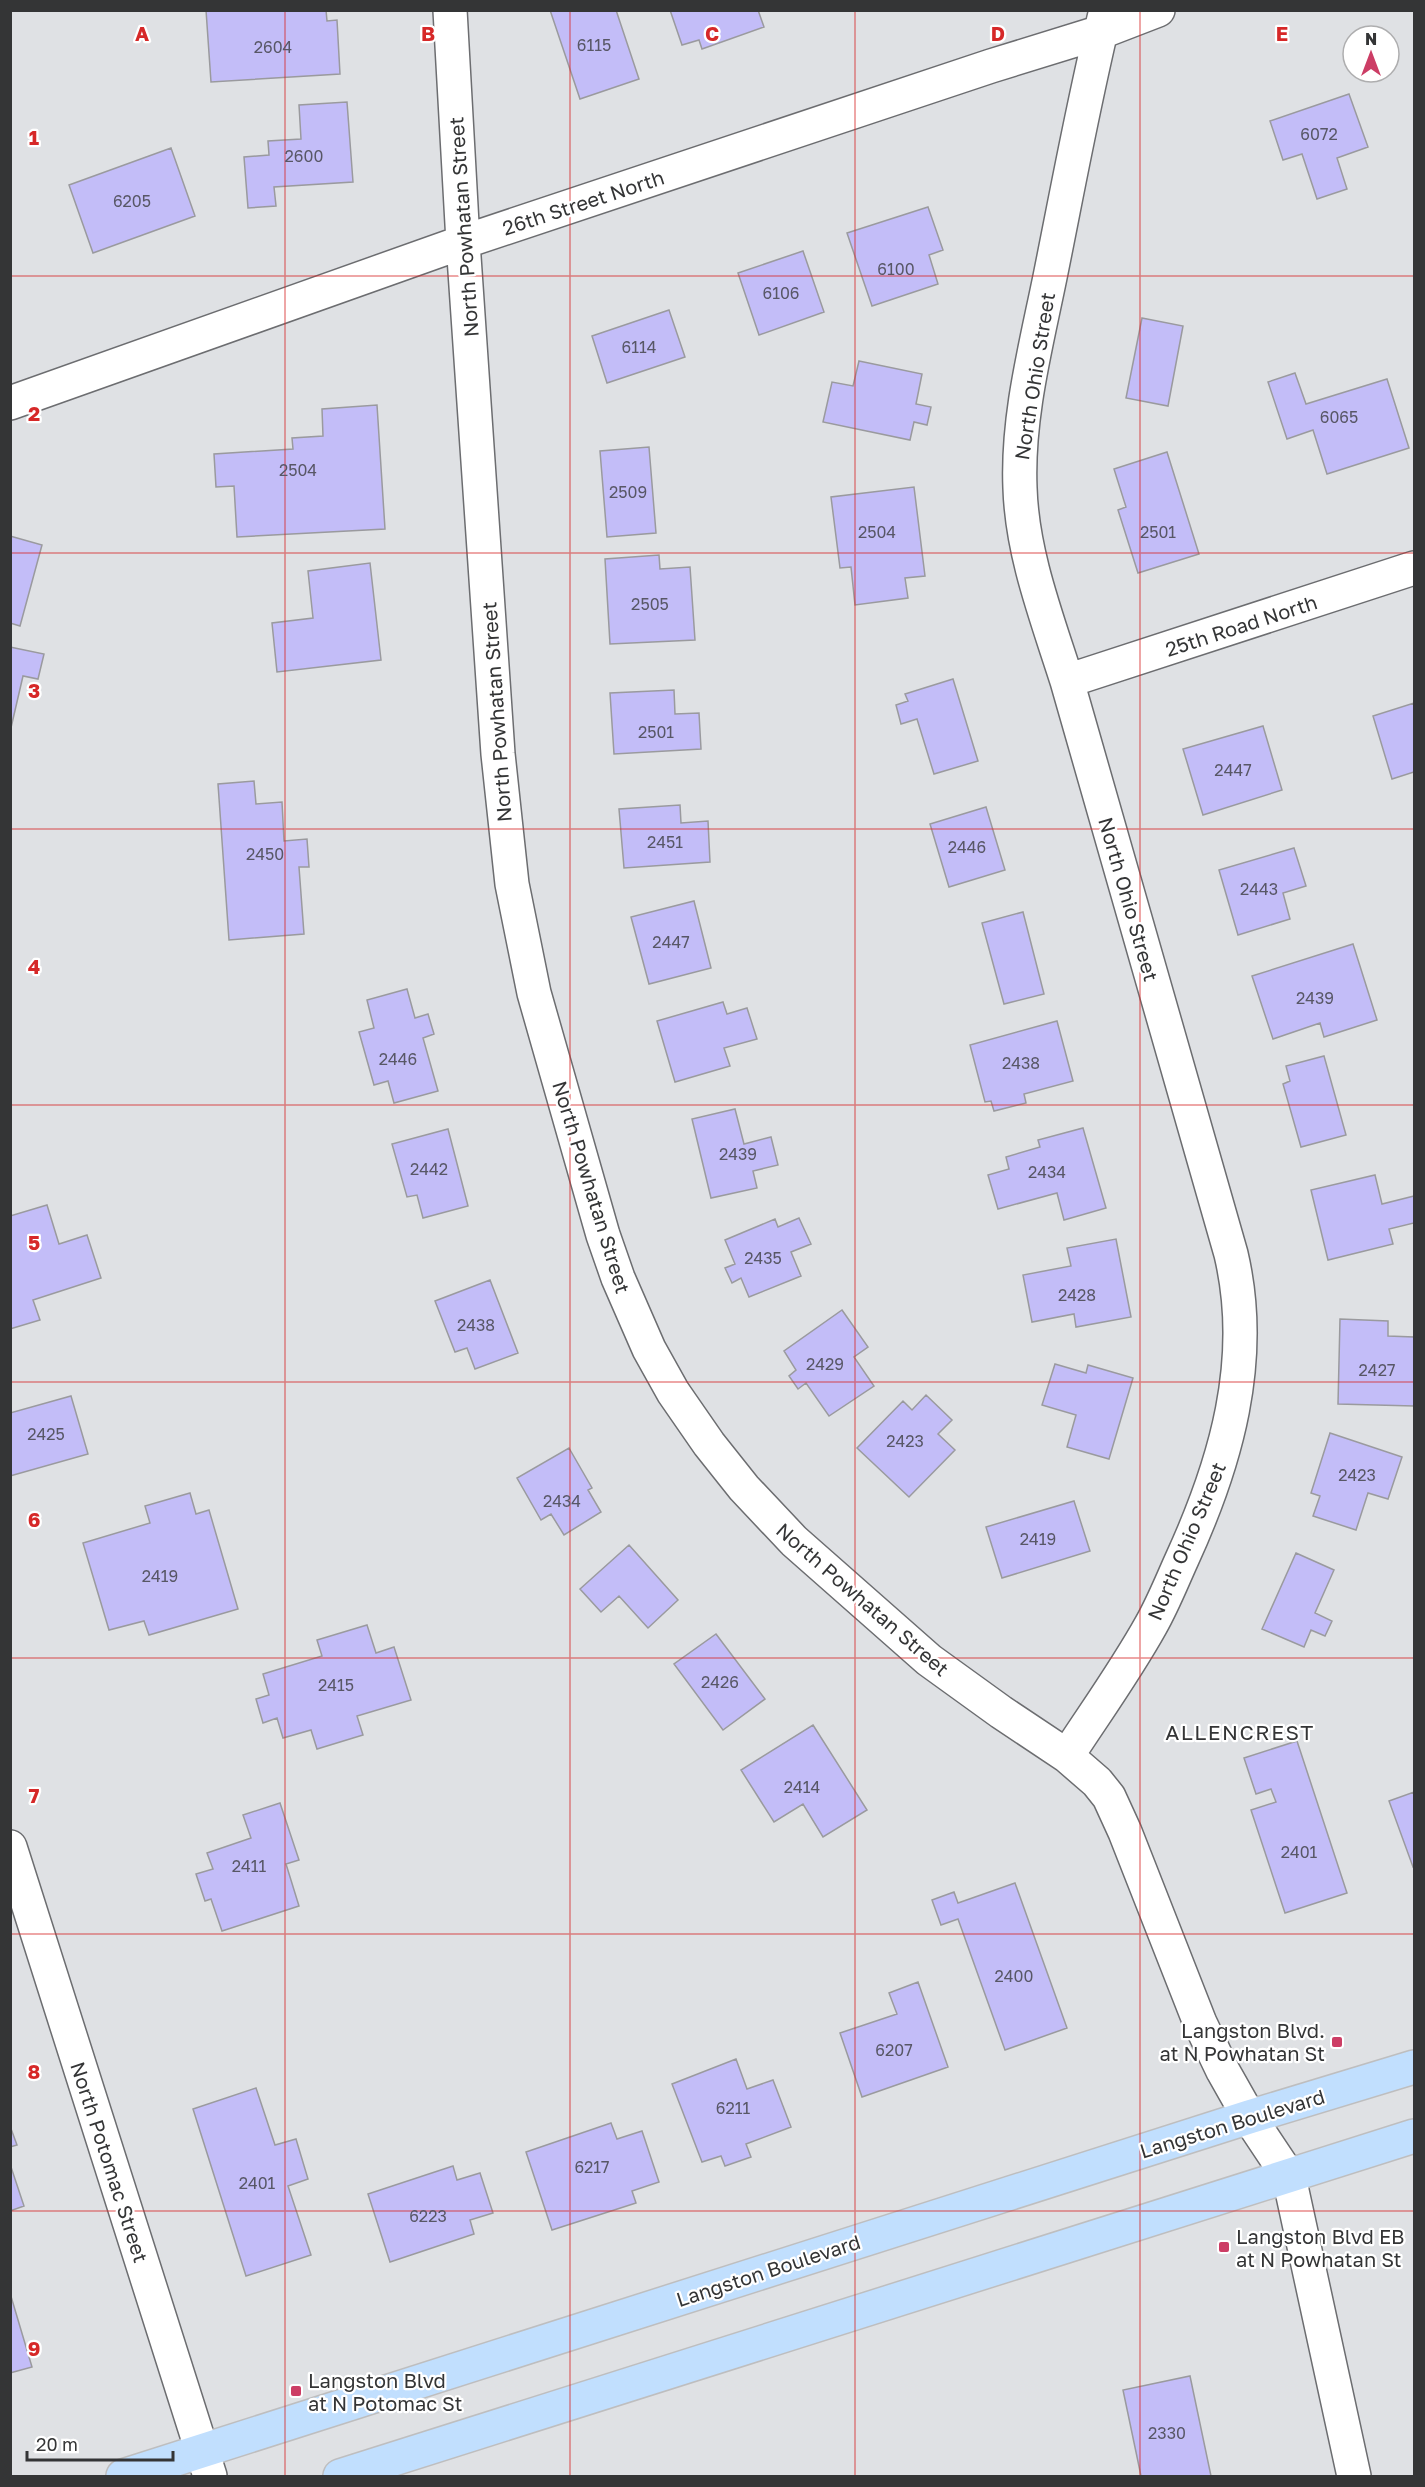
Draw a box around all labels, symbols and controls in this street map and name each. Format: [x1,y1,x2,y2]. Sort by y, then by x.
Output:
text: A [135,21,149,45]
text: B [421,21,435,45]
text: C [705,21,719,45]
text: D [991,21,1005,45]
text: E [1276,21,1288,45]
north arrow [1341,24,1401,84]
text: N [1365,29,1377,49]
house number: 6115 [577,35,611,55]
house number: 2604 [254,37,292,57]
street label: North Powhatan Street [443,116,483,338]
house number: 6072 [1300,124,1338,144]
text: 1 [29,125,39,149]
house number: 2600 [285,146,323,166]
street label: 26th Street North [499,164,667,240]
house number: 6205 [113,191,151,211]
house number: 6100 [877,259,915,279]
house number: 6106 [762,283,800,303]
street label: North Ohio Street [1009,290,1059,462]
house number: 6114 [622,337,656,357]
text: 2 [28,401,40,425]
house number: 6065 [1320,407,1358,427]
house number: 2504 [279,460,317,480]
house number: 2509 [609,482,647,502]
house number: 2504 [858,522,896,542]
house number: 2501 [1140,522,1176,542]
street label: 25th Road North [1162,589,1320,661]
house number: 2505 [631,594,669,614]
street label: North Powhatan Street [476,601,516,823]
text: 3 [28,678,40,702]
house number: 2501 [638,722,674,742]
house number: 2447 [1214,760,1252,780]
street label: North Ohio Street [1094,814,1164,984]
house number: 2451 [647,832,683,852]
house number: 2446 [948,837,986,857]
house number: 2450 [246,844,284,864]
house number: 2443 [1240,879,1278,899]
house number: 2447 [652,932,690,952]
text: 4 [28,954,40,978]
house number: 2439 [1296,988,1334,1008]
house number: 2446 [379,1049,417,1069]
house number: 2438 [1002,1053,1040,1073]
street label: North Powhatan Street [548,1078,636,1296]
house number: 2439 [719,1144,757,1164]
house number: 2442 [410,1159,448,1179]
house number: 2434 [1028,1162,1066,1182]
text: 5 [28,1230,40,1254]
house number: 2435 [744,1248,782,1268]
house number: 2428 [1058,1285,1096,1305]
house number: 2438 [457,1315,495,1335]
house number: 2429 [806,1354,844,1374]
house number: 2427 [1359,1360,1395,1380]
house number: 2425 [27,1424,65,1444]
house number: 2423 [886,1431,924,1451]
street label: North Ohio Street [1142,1458,1230,1624]
house number: 2423 [1338,1465,1376,1485]
house number: 2434 [543,1491,581,1511]
text: 6 [28,1507,40,1531]
street label: North Powhatan Street [772,1518,954,1680]
house number: 2419 [1020,1529,1056,1549]
house number: 2419 [142,1566,178,1586]
house number: 2426 [701,1672,739,1692]
house number: 2415 [318,1675,354,1695]
district label: ALLENCREST [1165,1719,1315,1745]
house number: 2414 [784,1777,820,1797]
text: 7 [29,1783,40,1807]
house number: 2401 [1281,1842,1318,1862]
house number: 2411 [232,1856,267,1876]
house number: 2400 [995,1966,1033,1986]
place label: Langston Blvd. at N Powhatan St [1159,2018,1325,2065]
marker: Langston Blvd. at N Powhatan St [1330,2035,1344,2049]
house number: 6207 [875,2040,913,2060]
text: 8 [28,2059,40,2083]
street label: North Potomac Street [66,2059,154,2265]
street label: Langston Boulevard [1137,2083,1327,2163]
house number: 6211 [716,2098,750,2118]
house number: 6217 [574,2157,610,2177]
house number: 2401 [239,2173,276,2193]
house number: 6223 [409,2206,447,2226]
place label: Langston Blvd EB at N Powhatan St [1236,2224,1405,2271]
street label: Langston Boulevard [673,2229,863,2311]
marker: Langston Blvd EB at N Powhatan St [1217,2240,1231,2254]
text: 9 [28,2336,40,2360]
place label: Langston Blvd at N Potomac St [308,2368,463,2415]
marker: Langston Blvd at N Potomac St [289,2384,303,2398]
house number: 2330 [1148,2423,1186,2443]
scale bar [27,2424,172,2462]
text: 20 m [36,2433,78,2455]

